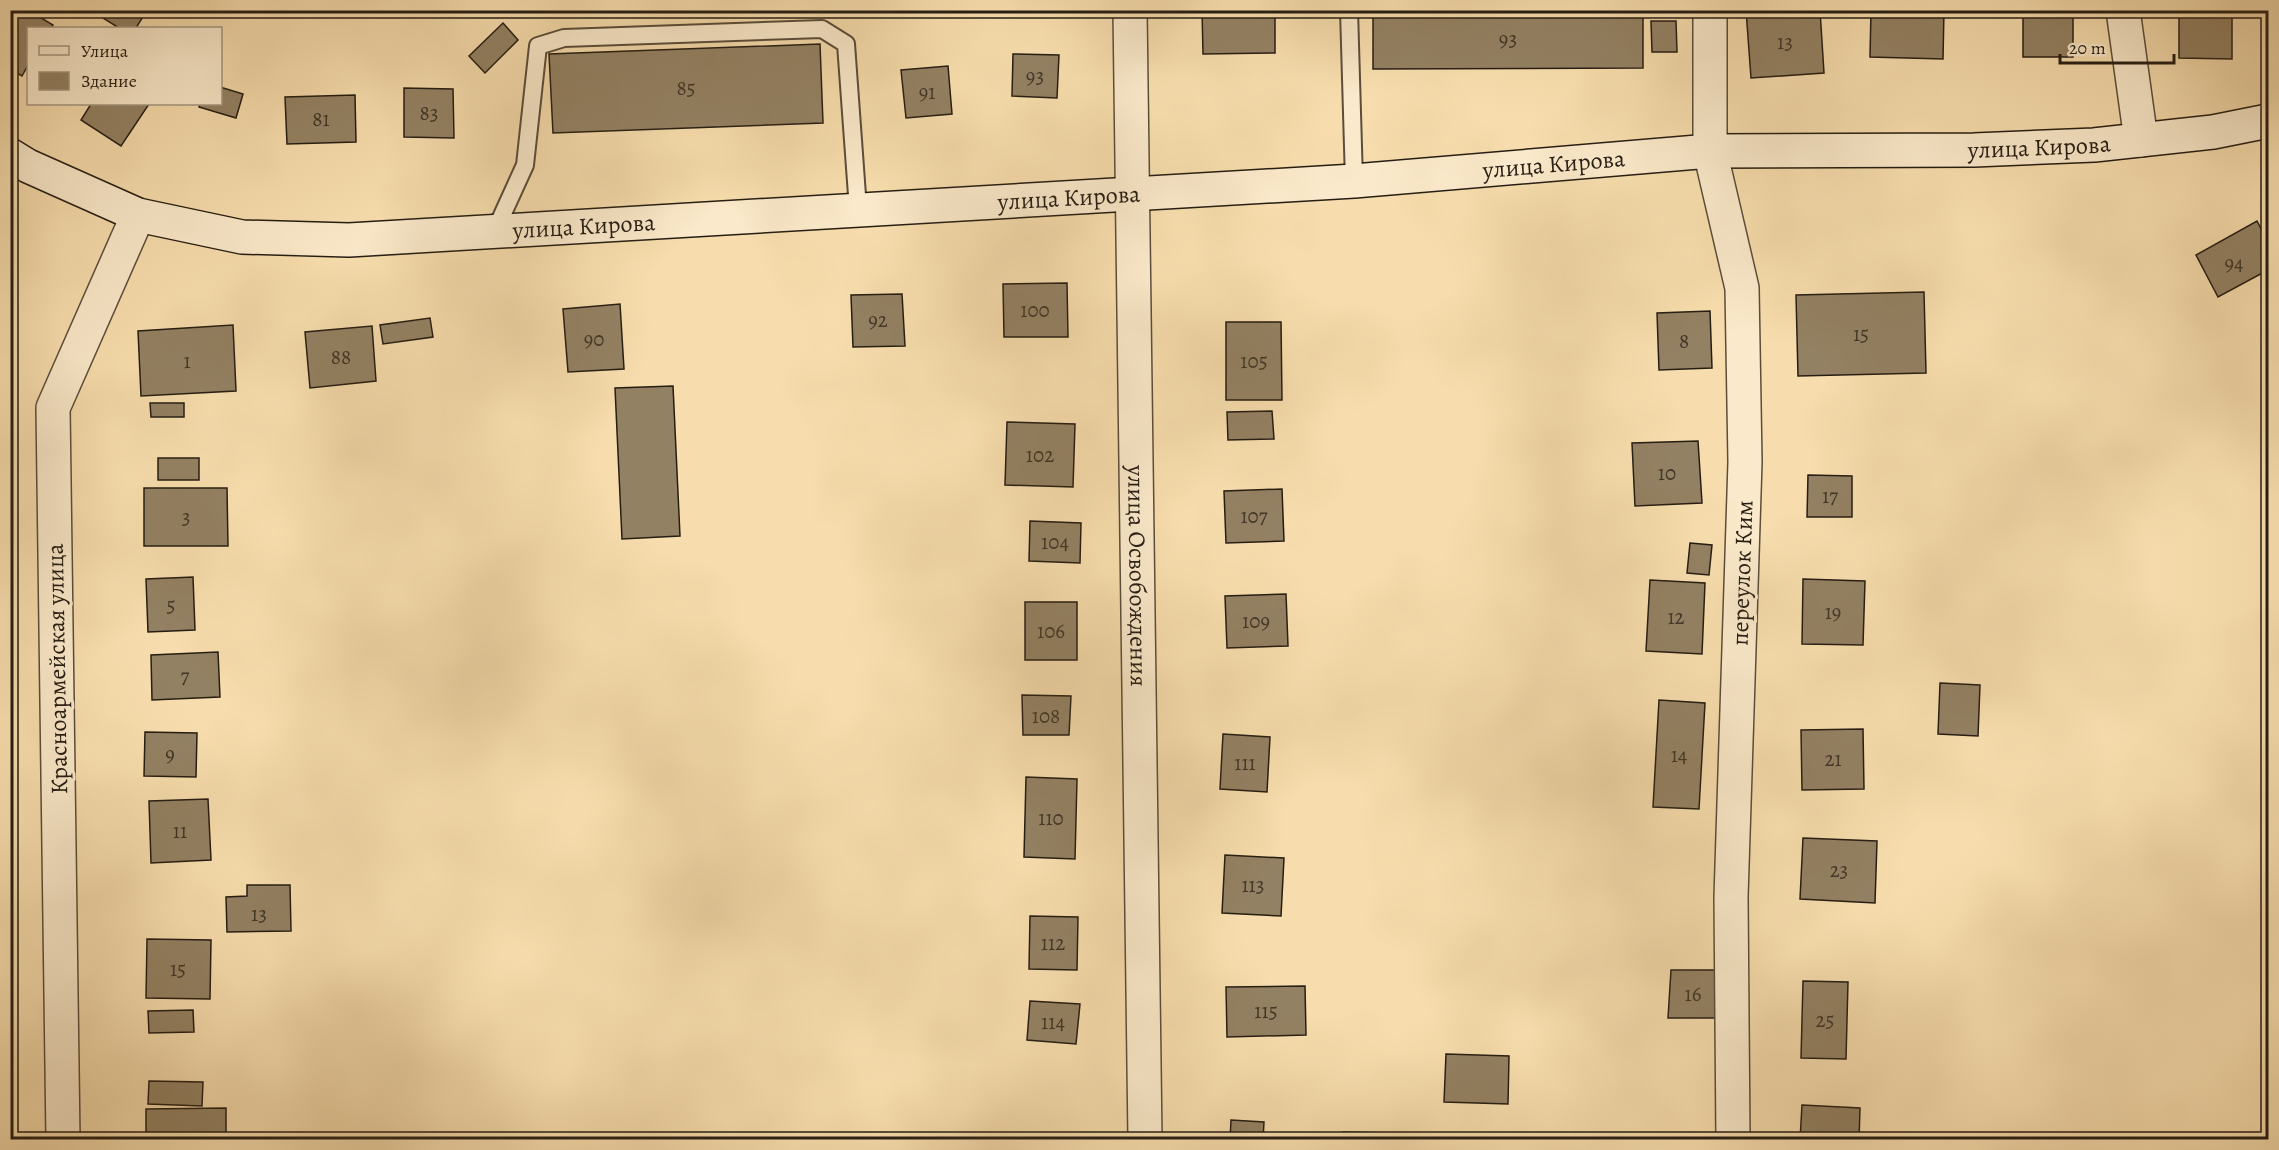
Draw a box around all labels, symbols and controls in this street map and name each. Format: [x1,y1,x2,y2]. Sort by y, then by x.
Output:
house number: 93 [1499,25,1517,53]
legend [27,27,222,105]
scale bar [2060,27,2174,65]
house number: 13 [1777,28,1793,56]
text: 20 m [2069,36,2106,60]
text: Улица [81,39,129,63]
house number: 93 [1026,62,1044,90]
text: Здание [81,69,137,93]
house number: 85 [676,74,696,102]
house number: 91 [919,78,935,106]
house number: 83 [420,99,438,127]
house number: 81 [312,105,330,133]
street label: улица Кирова [1967,127,2112,166]
street label: улица Кирова [1480,142,1626,186]
street label: улица Кирова [996,178,1141,218]
street label: улица Кирова [511,206,656,246]
house number: 94 [2224,249,2244,277]
house number: 100 [1020,296,1050,324]
house number: 92 [868,306,888,334]
house number: 15 [1853,320,1869,348]
house number: 90 [584,325,604,353]
house number: 8 [1679,327,1689,355]
house number: 88 [331,343,351,371]
house number: 1 [183,347,191,375]
house number: 105 [1240,347,1268,375]
house number: 102 [1026,441,1054,469]
house number: 10 [1658,459,1676,487]
street label: улица Освобождения [1120,464,1155,687]
house number: 17 [1822,482,1838,510]
street label: переулок Ким [1723,500,1761,646]
house number: 107 [1240,502,1268,530]
house number: 3 [182,503,190,531]
house number: 104 [1041,528,1069,556]
street label: Красноармейская улица [39,543,75,795]
house number: 5 [166,591,176,619]
house number: 19 [1825,598,1841,626]
house number: 12 [1667,603,1685,631]
house number: 109 [1242,607,1270,635]
house number: 106 [1037,617,1065,645]
house number: 7 [181,662,190,690]
house number: 108 [1032,702,1060,730]
house number: 9 [165,740,175,768]
house number: 14 [1671,741,1687,769]
house number: 21 [1824,745,1842,773]
house number: 111 [1234,749,1256,777]
house number: 110 [1038,804,1064,832]
house number: 11 [173,817,187,845]
house number: 23 [1830,856,1848,884]
house number: 113 [1241,871,1265,899]
house number: 13 [251,900,267,928]
house number: 112 [1041,929,1065,957]
house number: 15 [170,955,186,983]
house number: 16 [1685,980,1702,1008]
house number: 115 [1254,997,1278,1025]
house number: 25 [1815,1006,1835,1034]
house number: 114 [1041,1008,1065,1036]

